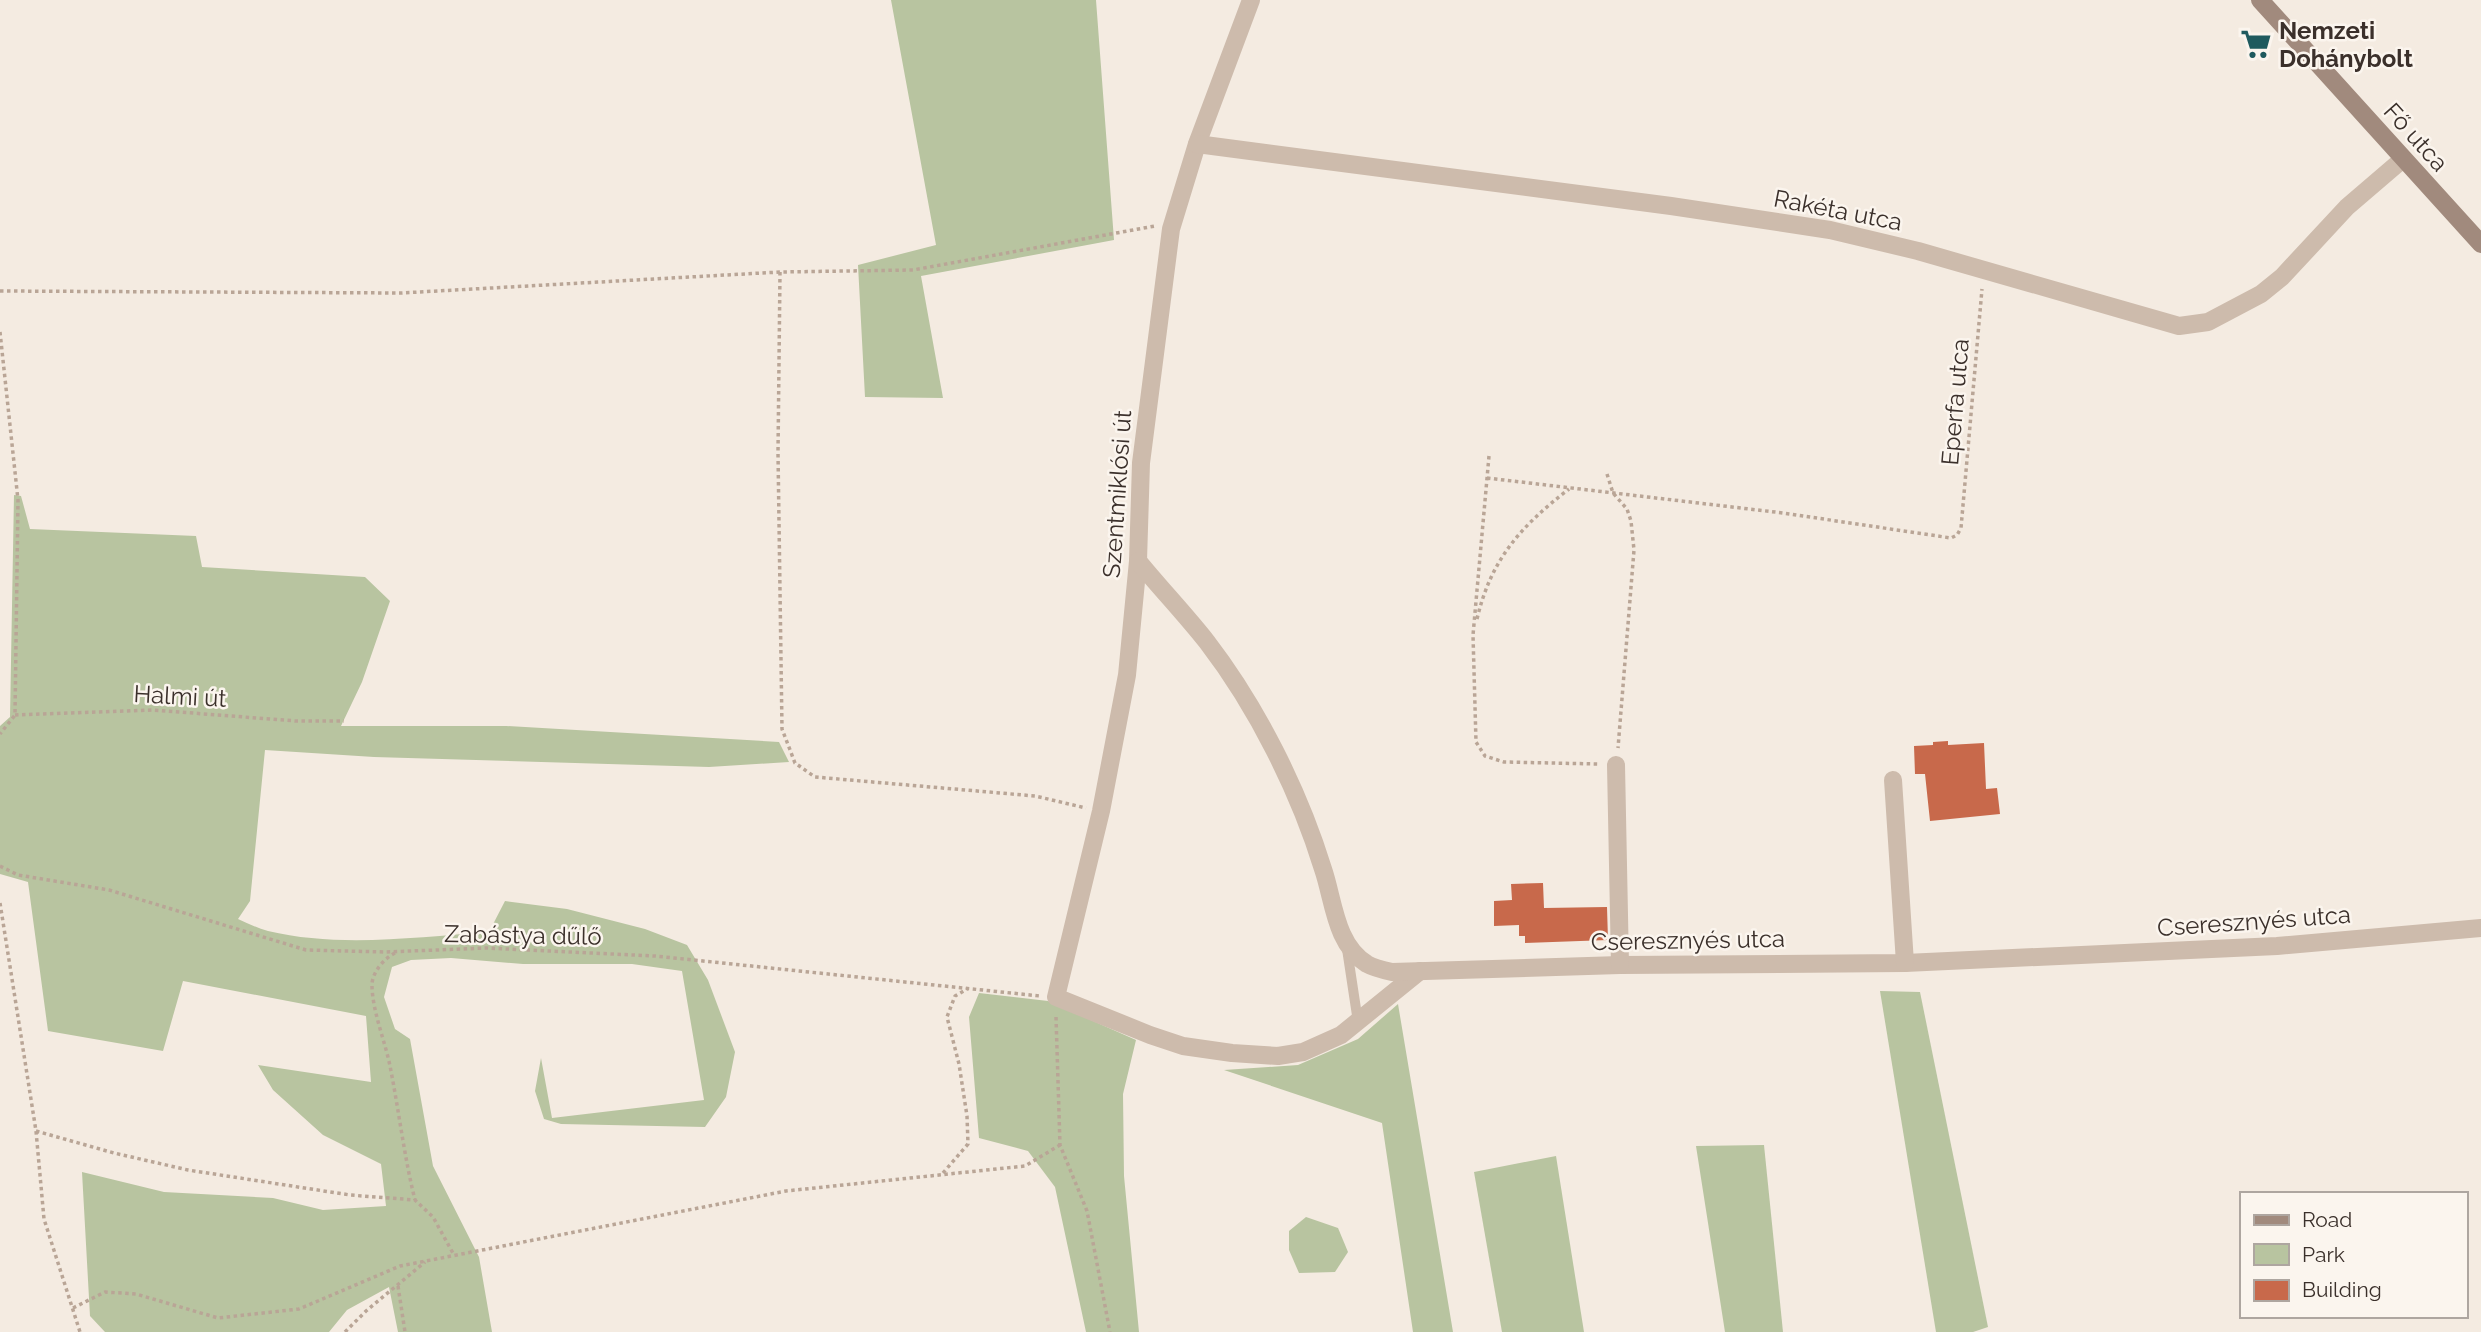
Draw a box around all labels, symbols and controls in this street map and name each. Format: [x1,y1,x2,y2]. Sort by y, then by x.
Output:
place label: Nemzeti Dohánybolt [2279,16,2413,73]
supermarket icon: Nemzeti Dohánybolt [2239,27,2273,61]
street label: Fő utca [2378,97,2454,177]
street label: Rakéta utca [1771,183,1905,237]
street label: Eperfa utca [1935,337,1975,467]
street label: Szentmiklósi út [1097,409,1137,579]
street label: Halmi út [133,679,227,713]
street label: Cseresznyés utca [2156,900,2352,942]
street label: Zabástya dűlő [444,919,602,951]
street label: Cseresznyés utca [1591,924,1785,956]
legend [2240,1192,2467,1318]
text: Road [2302,1207,2352,1232]
text: Park [2302,1242,2345,1267]
text: Building [2302,1277,2382,1302]

